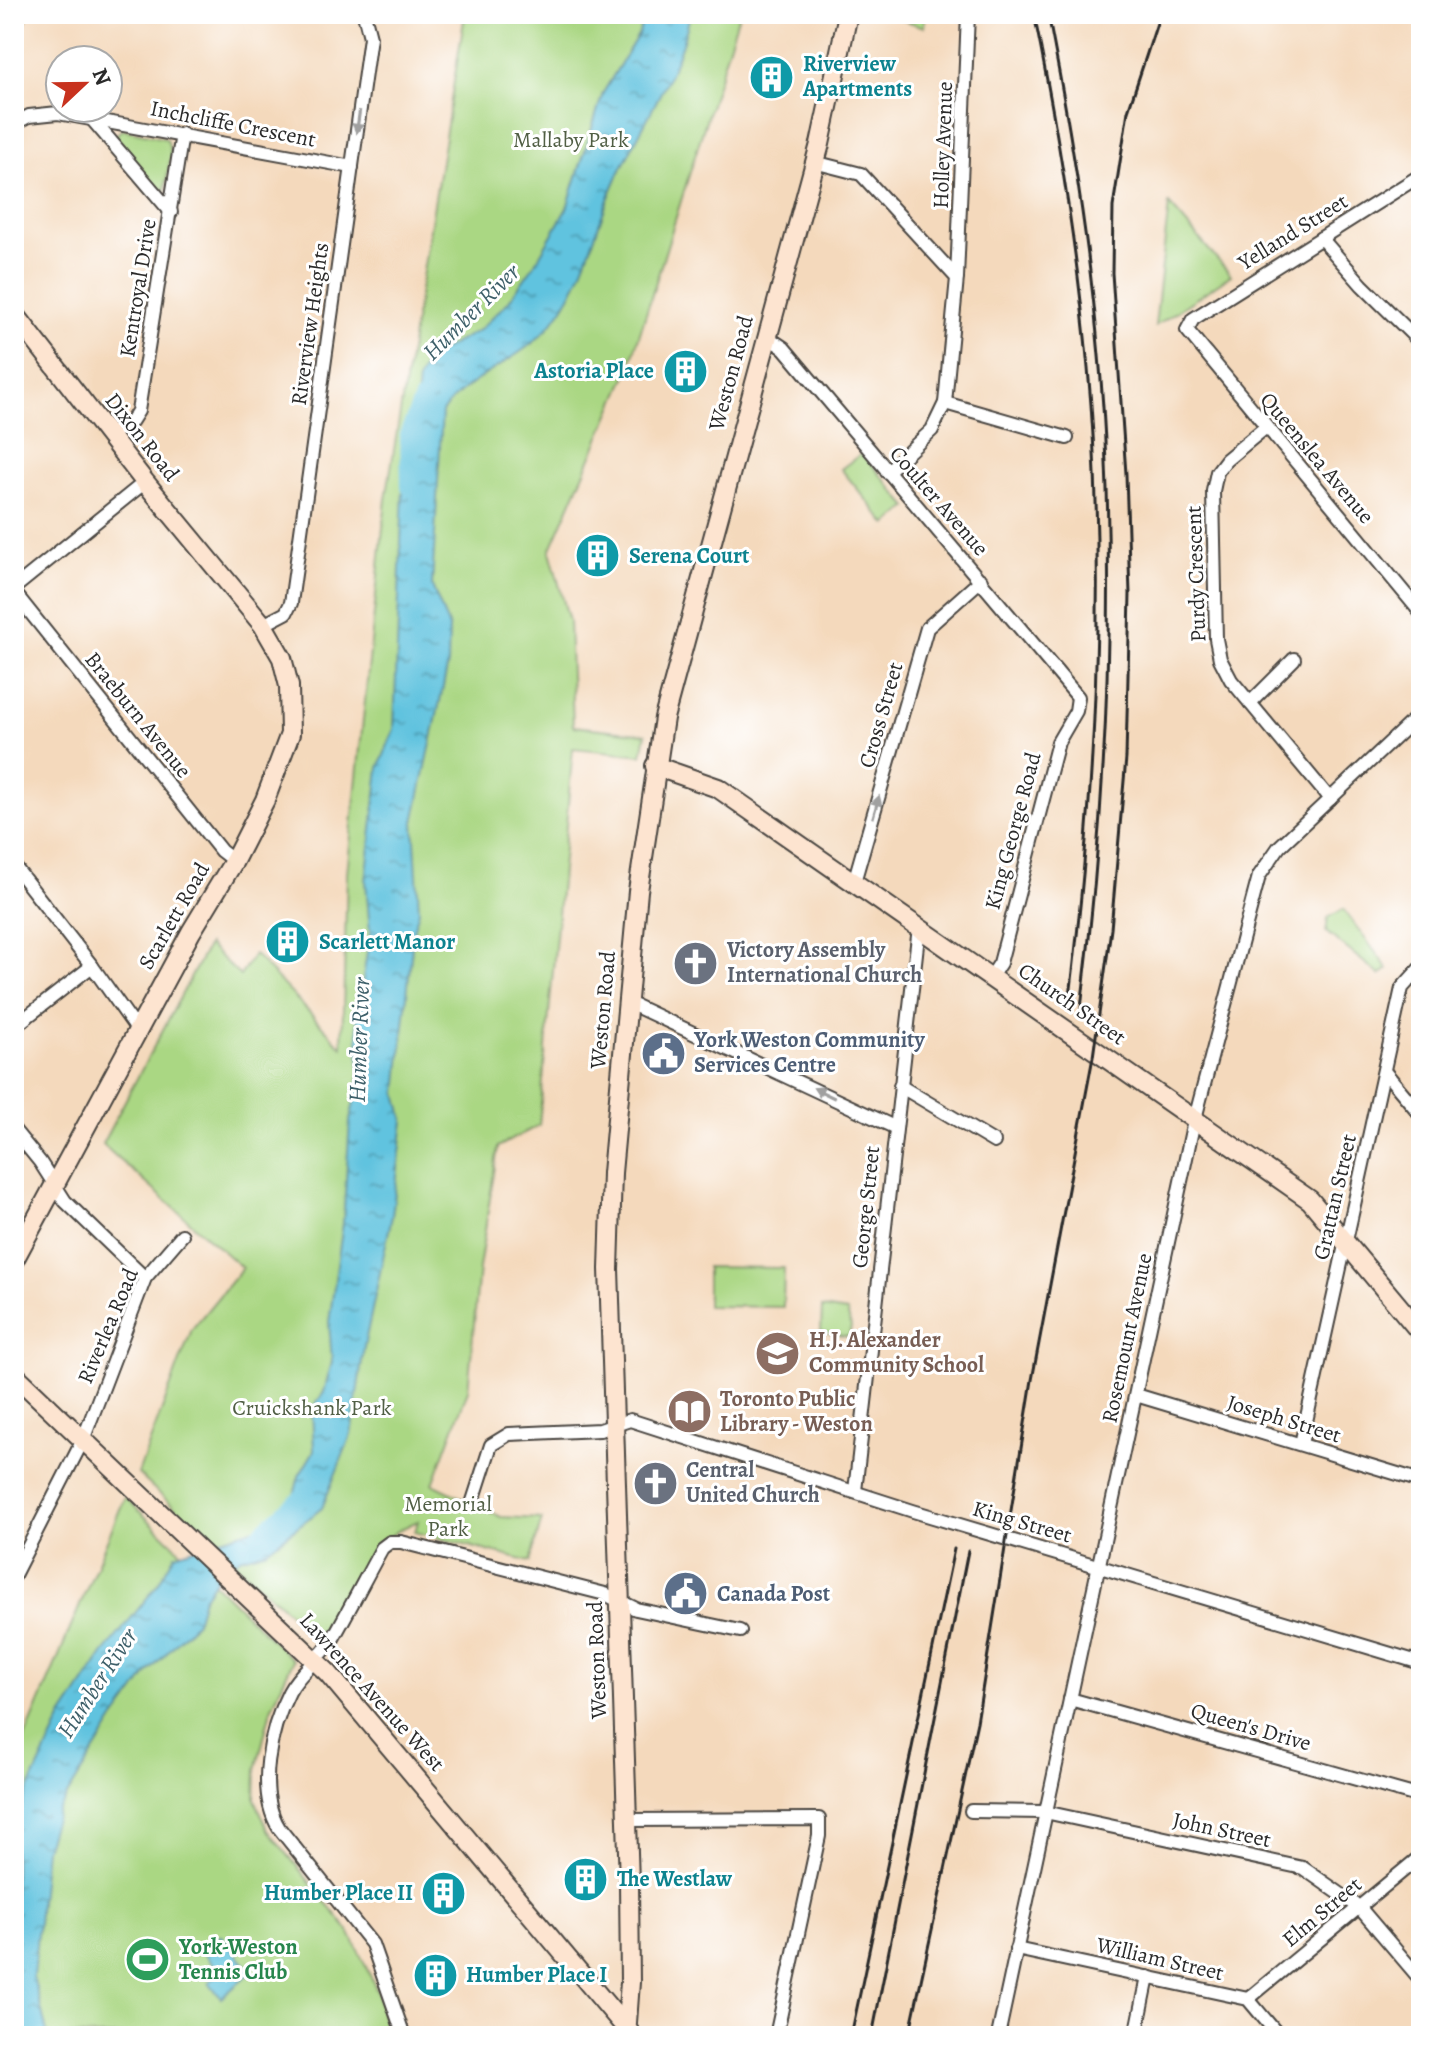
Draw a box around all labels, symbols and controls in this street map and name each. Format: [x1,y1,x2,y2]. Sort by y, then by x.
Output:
north arrow [44,44,124,124]
place label: Riverview Apartments [802,49,912,104]
building icon: Riverview Apartments [748,53,796,101]
text: N [85,64,119,90]
street label: Holley Avenue [926,81,960,209]
street label: Inchcliffe Crescent [148,93,318,155]
one-way arrow [351,110,364,135]
park label: Mallaby Park [513,125,629,155]
street label: Yelland Street [1232,186,1354,278]
street label: Kentroyal Drive [112,217,164,359]
street label: Riverview Heights [284,241,336,407]
water label: Humber River [416,256,527,367]
street label: Weston Road [701,312,761,435]
building icon: Astoria Place [661,347,709,395]
place label: Astoria Place [533,356,654,386]
street label: Dixon Road [98,386,186,488]
street label: Queenslea Avenue [1253,386,1381,530]
street label: Coulter Avenue [883,439,995,563]
street label: Purdy Crescent [1179,505,1213,643]
building icon: Serena Court [574,532,622,580]
place label: Serena Court [629,541,750,571]
street label: Braeburn Avenue [78,645,198,785]
street label: Cross Street [852,659,910,771]
street label: King George Road [978,749,1048,913]
one-way arrow [870,794,882,819]
street label: Scarlett Road [131,857,217,975]
building icon: Scarlett Manor [264,918,312,966]
place label: Scarlett Manor [319,927,455,957]
place label: Victory Assembly International Church [726,935,922,990]
church icon: Victory Assembly International Church [672,939,720,987]
street label: Weston Road [583,950,623,1071]
street label: Church Street [1012,956,1132,1052]
water label: Humber River [341,976,377,1103]
place label: York Weston Community Services Centre [693,1025,925,1080]
public building icon: York Weston Community Services Centre [639,1029,687,1077]
one-way arrow [812,1086,835,1100]
street label: Grattan Street [1306,1131,1364,1263]
street label: George Street [845,1144,887,1270]
street label: Rosemount Avenue [1094,1250,1160,1426]
street label: Riverlea Road [70,1263,146,1388]
place label: H.J. Alexander Community School [809,1325,984,1380]
school or university icon: H.J. Alexander Community School [754,1329,802,1377]
place label: Toronto Public Library - Weston [720,1384,873,1439]
street label: Joseph Street [1223,1387,1345,1451]
library icon: Toronto Public Library - Weston [665,1388,713,1436]
park label: Cruickshank Park [232,1393,392,1423]
place label: Central United Church [686,1455,820,1510]
church icon: Central United Church [631,1459,679,1507]
park label: Memorial Park [404,1489,492,1544]
street label: King Street [969,1494,1075,1550]
public building icon: Canada Post [662,1570,710,1618]
place label: Canada Post [717,1579,831,1609]
street label: Weston Road [580,1600,614,1720]
street label: Lawrence Avenue West [292,1606,452,1778]
water label: Humber River [50,1621,145,1744]
street label: Queen's Drive [1187,1696,1315,1758]
street label: John Street [1170,1805,1274,1855]
building icon: The Westlaw [562,1855,610,1903]
place label: The Westlaw [617,1864,733,1894]
building icon: Humber Place II [420,1869,468,1917]
street label: Elm Street [1276,1870,1368,1954]
place label: Humber Place II [264,1878,413,1908]
street label: William Street [1092,1930,1227,1988]
place label: York-Weston Tennis Club [178,1932,298,1987]
sports icon: York-Weston Tennis Club [124,1936,172,1984]
building icon: Humber Place I [411,1951,459,1999]
place label: Humber Place I [466,1960,607,1990]

